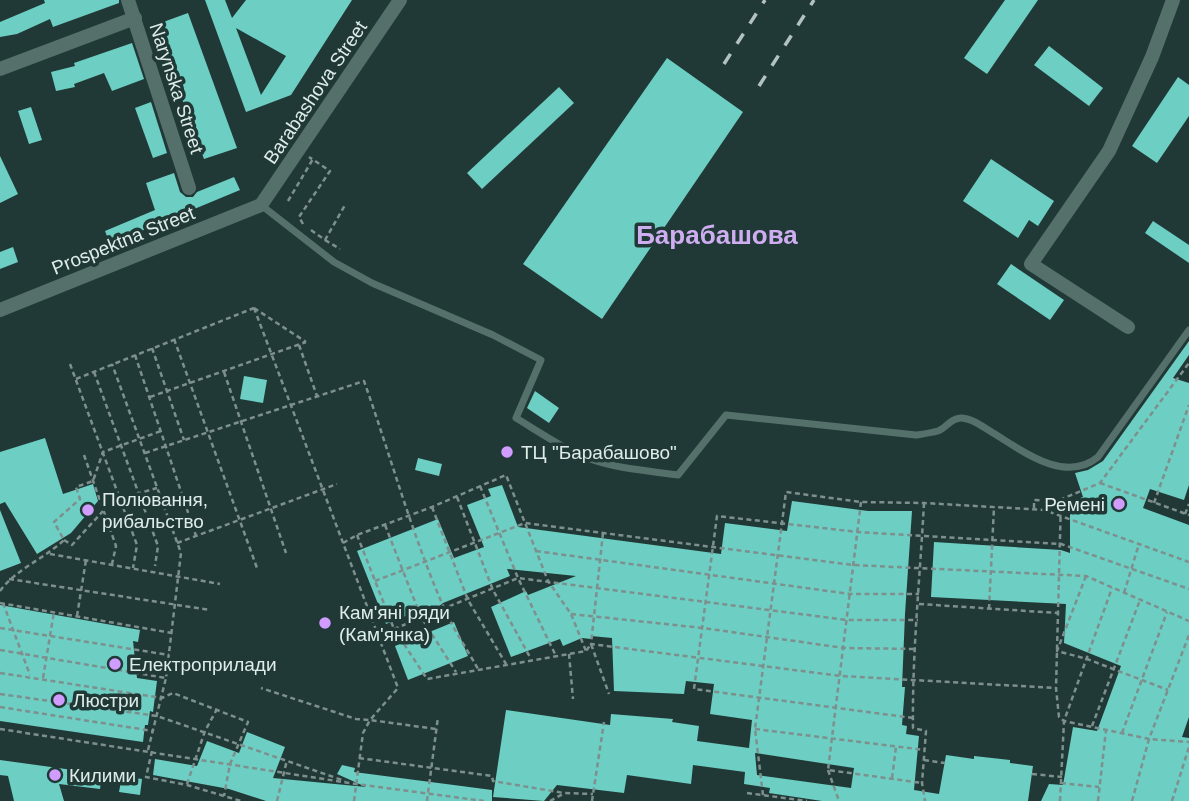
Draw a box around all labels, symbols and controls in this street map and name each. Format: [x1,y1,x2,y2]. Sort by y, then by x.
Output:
street label: Barabashova Street [260,16,371,168]
street label: Narynska Street [145,20,208,157]
street label: Prospektna Street [49,202,198,279]
district label: Барабашова [636,220,798,250]
place label: ТЦ "Барабашово" [521,442,677,463]
marker: ТЦ "Барабашово" [499,444,515,460]
place label: Полювання, рибальство [102,489,208,532]
place label: Ремені [1044,494,1105,515]
marker: Ремені [1111,496,1127,512]
marker: Полювання, рибальство [80,502,96,518]
place label: Кам'яні ряди (Кам'янка) [339,602,450,645]
marker: Кам'яні ряди (Кам'янка) [317,615,333,631]
place label: Електроприлади [129,654,277,675]
marker: Електроприлади [107,656,123,672]
place label: Люстри [73,690,139,711]
marker: Люстри [51,692,67,708]
place label: Килими [69,765,136,786]
marker: Килими [47,767,63,783]

